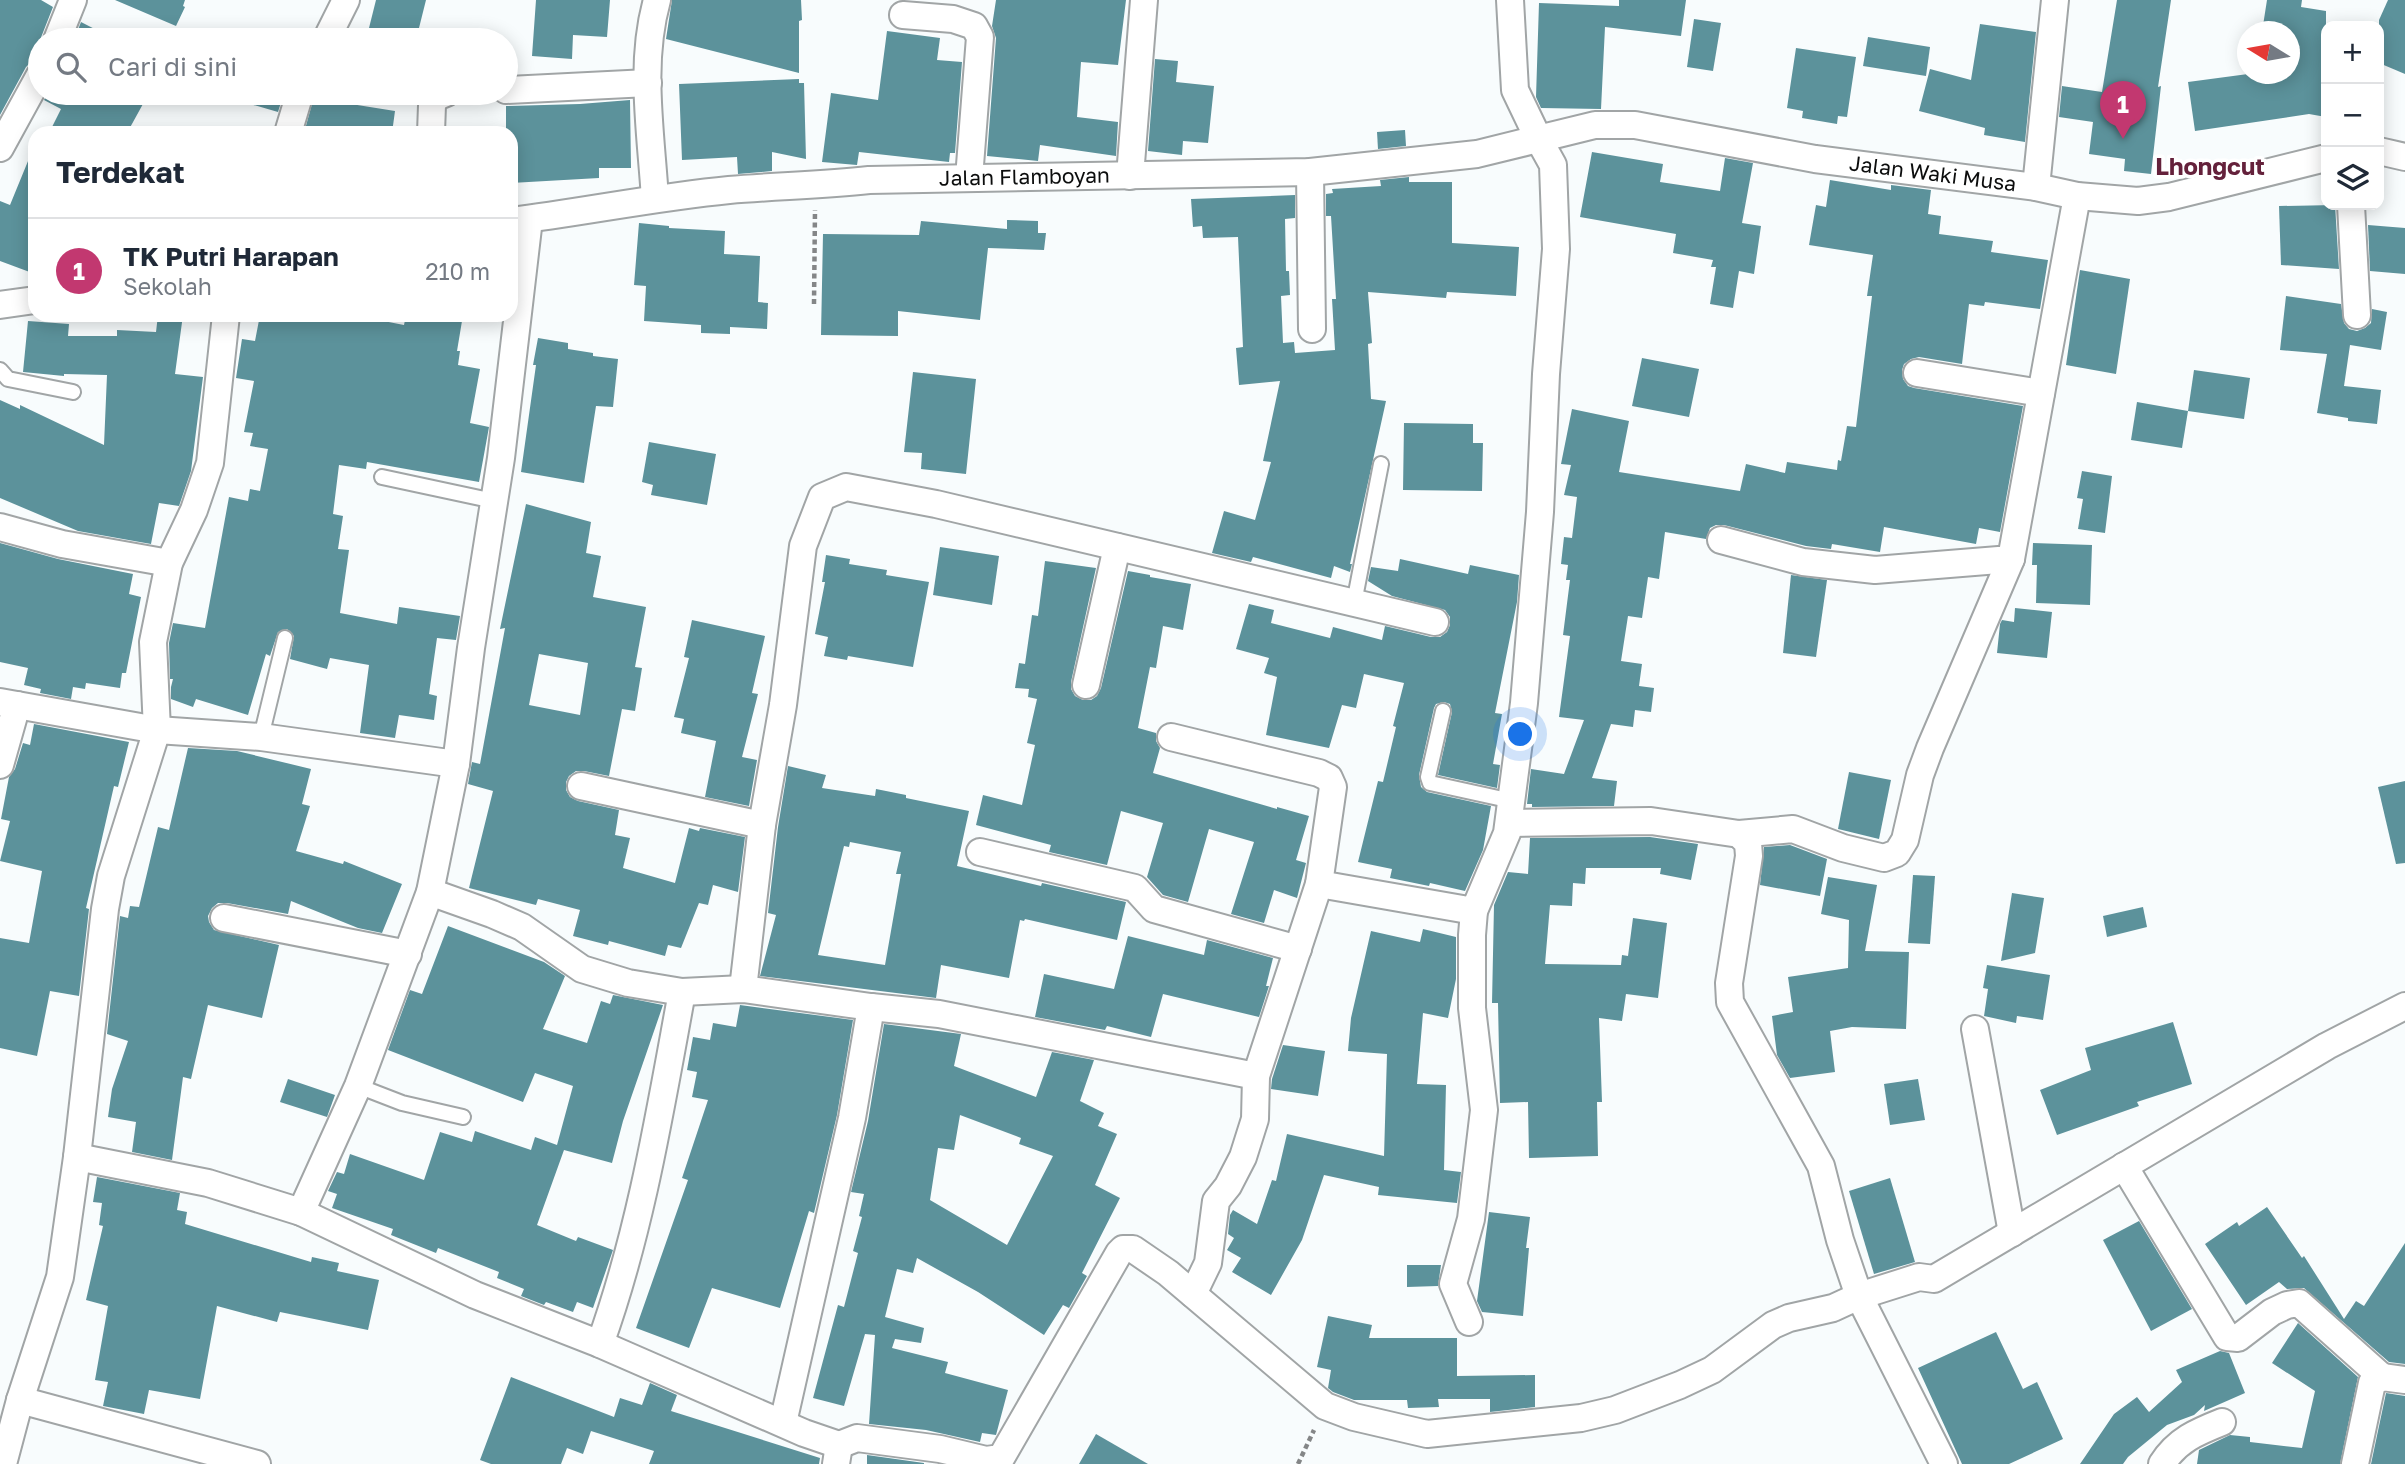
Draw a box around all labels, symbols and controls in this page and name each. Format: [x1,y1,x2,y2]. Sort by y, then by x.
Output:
north arrow [2237,21,2300,84]
map controls [2321,21,2384,210]
button: + [2321,21,2384,84]
search box [28,28,518,105]
icon: search [52,48,90,86]
text: Cari di sini [108,51,237,82]
pin: 1 [2100,81,2146,139]
button: − [2321,84,2384,147]
button: layers [2321,147,2384,210]
street label: Jalan Waki Musa [1848,149,2018,196]
district label: Lhongcut [2155,151,2265,180]
text: Terdekat [56,154,185,190]
street label: Jalan Flamboyan [939,162,1110,191]
text: TK Putri Harapan [123,241,339,272]
text: 1 [73,257,85,285]
text: 210 m [425,257,490,285]
text: Sekolah [123,272,212,300]
your location [1503,717,1537,751]

